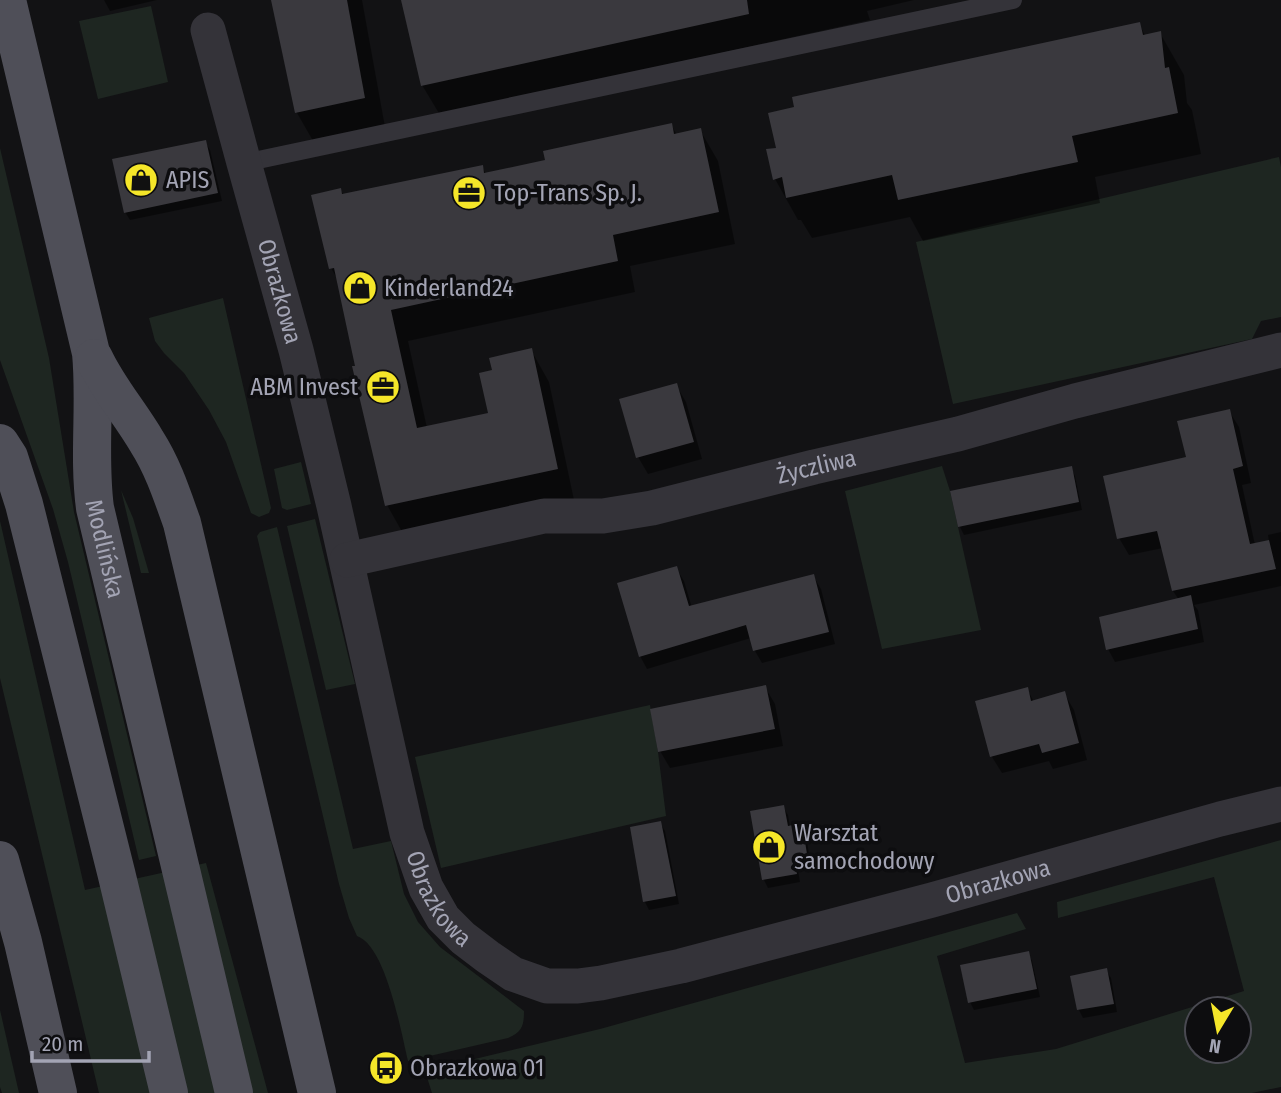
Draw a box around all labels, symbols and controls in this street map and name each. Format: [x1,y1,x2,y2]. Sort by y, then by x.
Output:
shop icon: APIS [122,161,160,199]
place label: APIS [166,166,209,194]
office icon: Top-Trans Sp. J. [450,174,488,212]
place label: Top-Trans Sp. J. [494,179,642,207]
street label: Obrazkowa [252,236,308,347]
shop icon: Kinderland24 [341,269,379,307]
place label: Kinderland24 [384,274,514,302]
office icon: ABM Invest [364,368,402,406]
place label: ABM Invest [250,373,358,401]
street label: Życzliwa [774,444,859,490]
street label: Modlińska [79,497,130,601]
place label: Warsztat samochodowy [794,819,935,875]
shop icon: Warsztat samochodowy [750,828,788,866]
street label: Obrazkowa [400,847,477,953]
street label: Obrazkowa [942,853,1053,910]
north arrow [1183,995,1253,1065]
scale bar [32,1020,149,1064]
text: 20 m [42,1031,83,1057]
text: N [1208,1034,1223,1059]
bus stop icon: Obrazkowa 01 [367,1049,405,1087]
place label: Obrazkowa 01 [410,1054,544,1082]

